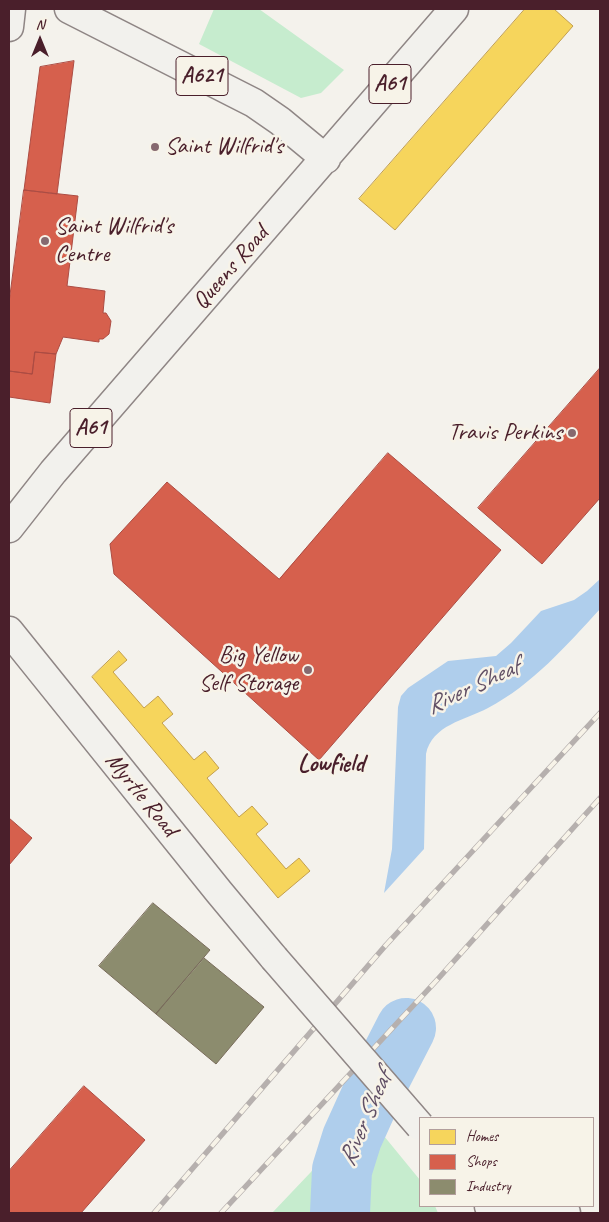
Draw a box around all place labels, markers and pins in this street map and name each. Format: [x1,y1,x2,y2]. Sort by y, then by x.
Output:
place label: Saint Wilfrid's [165,133,283,161]
marker: Saint Wilfrid's [149,141,161,153]
place label: Saint Wilfrid's Centre [55,213,173,269]
marker: Saint Wilfrid's Centre [39,235,51,247]
place label: Travis Perkins [448,419,562,447]
marker: Travis Perkins [566,427,578,439]
place label: Big Yellow Self Storage [199,642,298,698]
marker: Big Yellow Self Storage [302,664,314,676]

